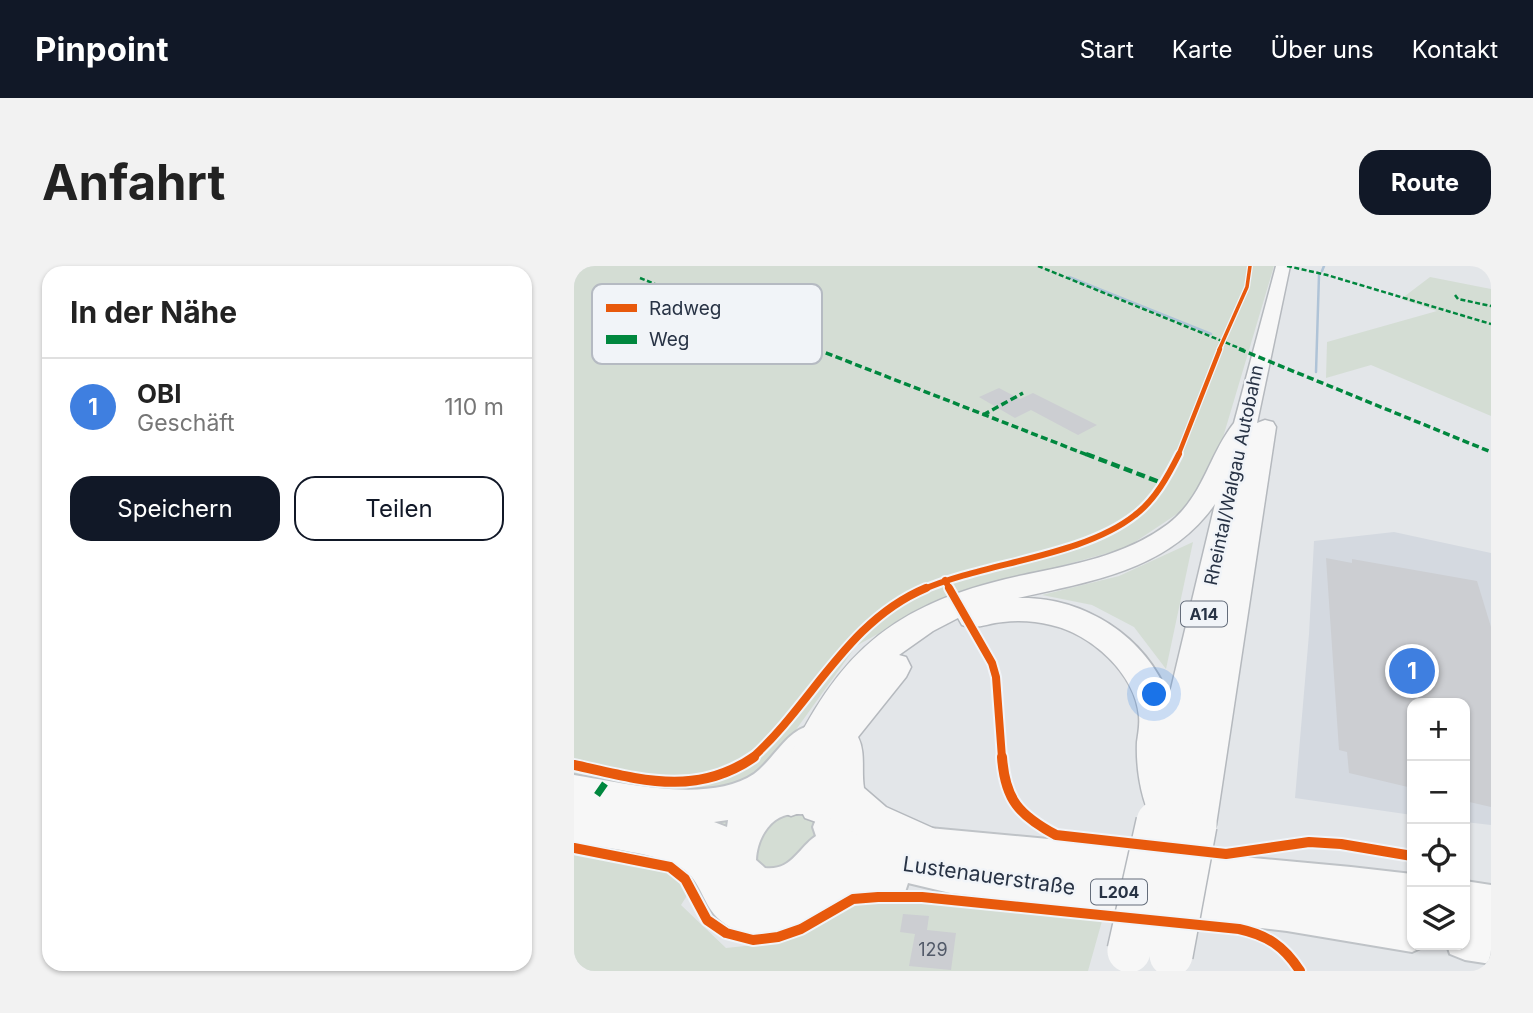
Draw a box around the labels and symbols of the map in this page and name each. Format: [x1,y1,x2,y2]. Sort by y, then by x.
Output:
legend [592,284,822,364]
text: Radweg [649,297,721,320]
text: Weg [649,328,690,351]
street label: Rheintal/Walgau Autobahn [1200,363,1267,587]
road number: A14 [1181,602,1227,626]
pin: 1 [1389,645,1435,697]
your location [1137,677,1171,711]
street label: Lustenauerstraße [901,851,1077,900]
road number: L204 [1091,880,1147,904]
house number: 129 [918,939,948,960]

